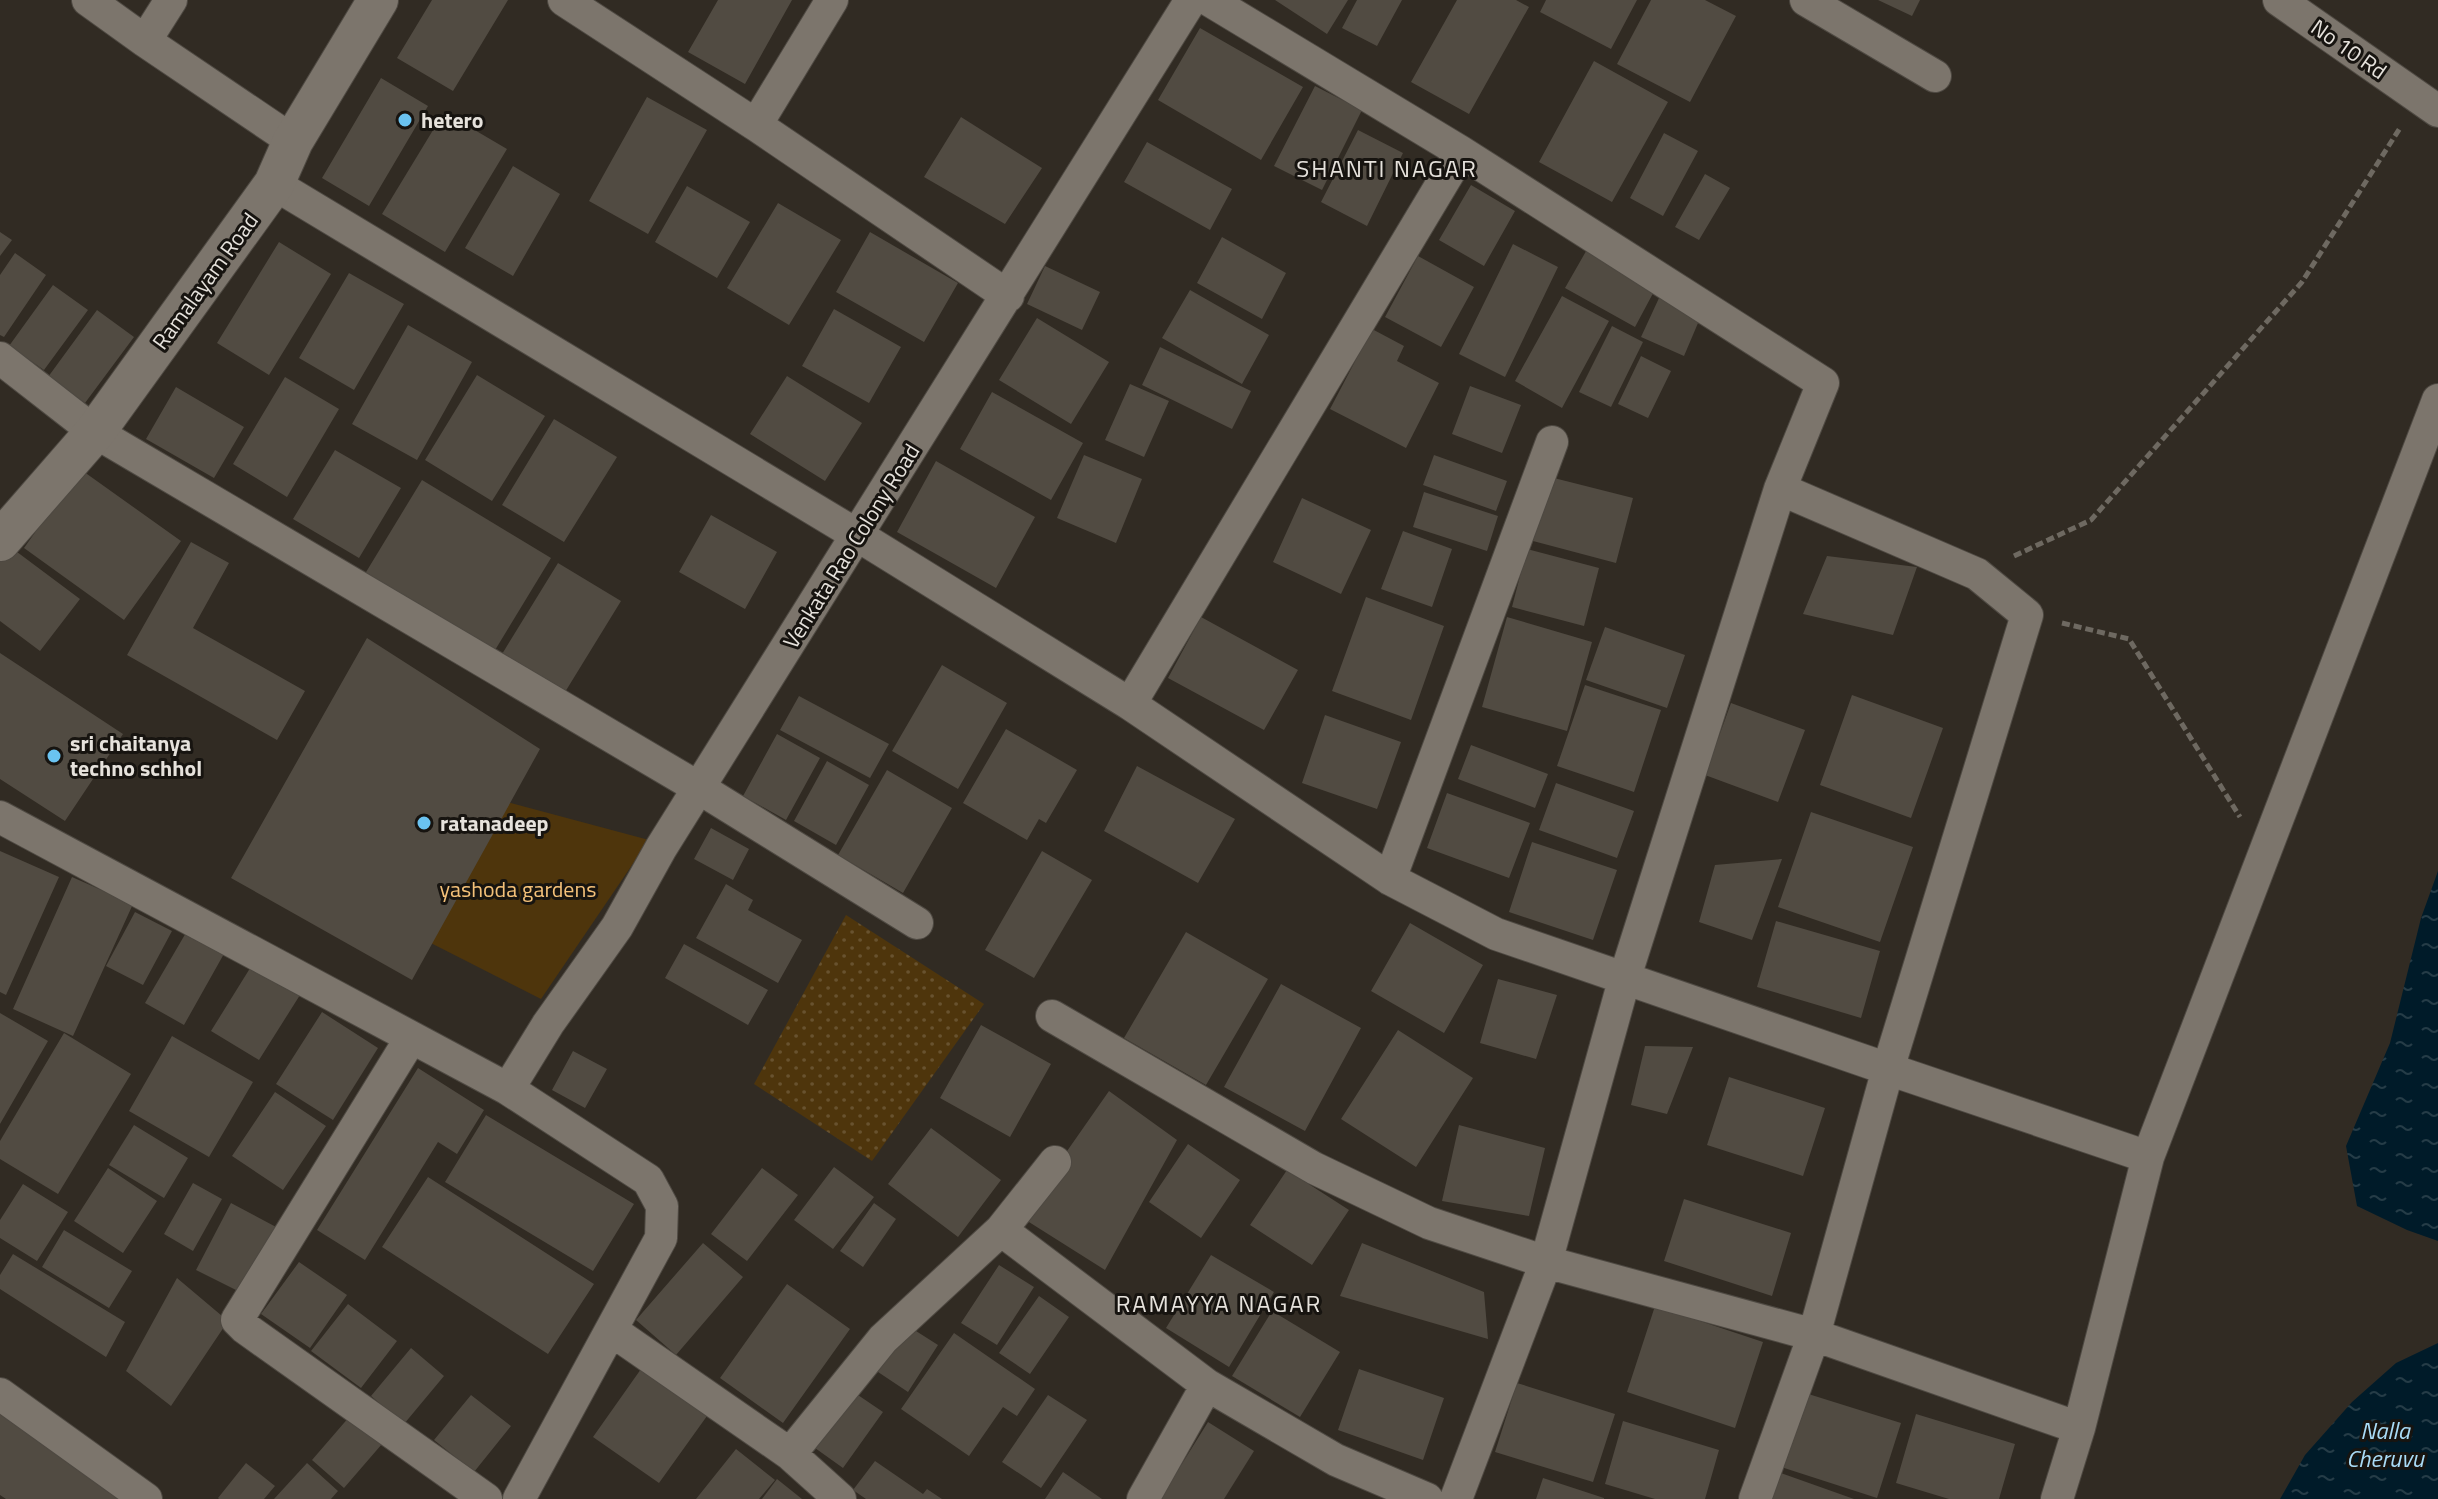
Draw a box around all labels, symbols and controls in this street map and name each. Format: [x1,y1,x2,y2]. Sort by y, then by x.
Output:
street label: No 10 Rd [2304,10,2394,88]
place label: hetero [421,103,484,137]
marker: hetero [396,111,414,129]
district label: SHANTI NAGAR [1296,150,1478,186]
street label: Ramalayam Road [144,205,266,357]
street label: Venkata Rao Colony Road [774,437,928,655]
place label: sri chaitanya techno schhol [70,726,202,785]
marker: sri chaitanya techno schhol [45,747,63,765]
place label: ratanadeep [440,806,549,840]
marker: ratanadeep [415,814,433,832]
park label: yashoda gardens [439,872,597,906]
district label: RAMAYYA NAGAR [1116,1285,1322,1321]
water label: Nalla Cheruvu [2346,1412,2426,1476]

